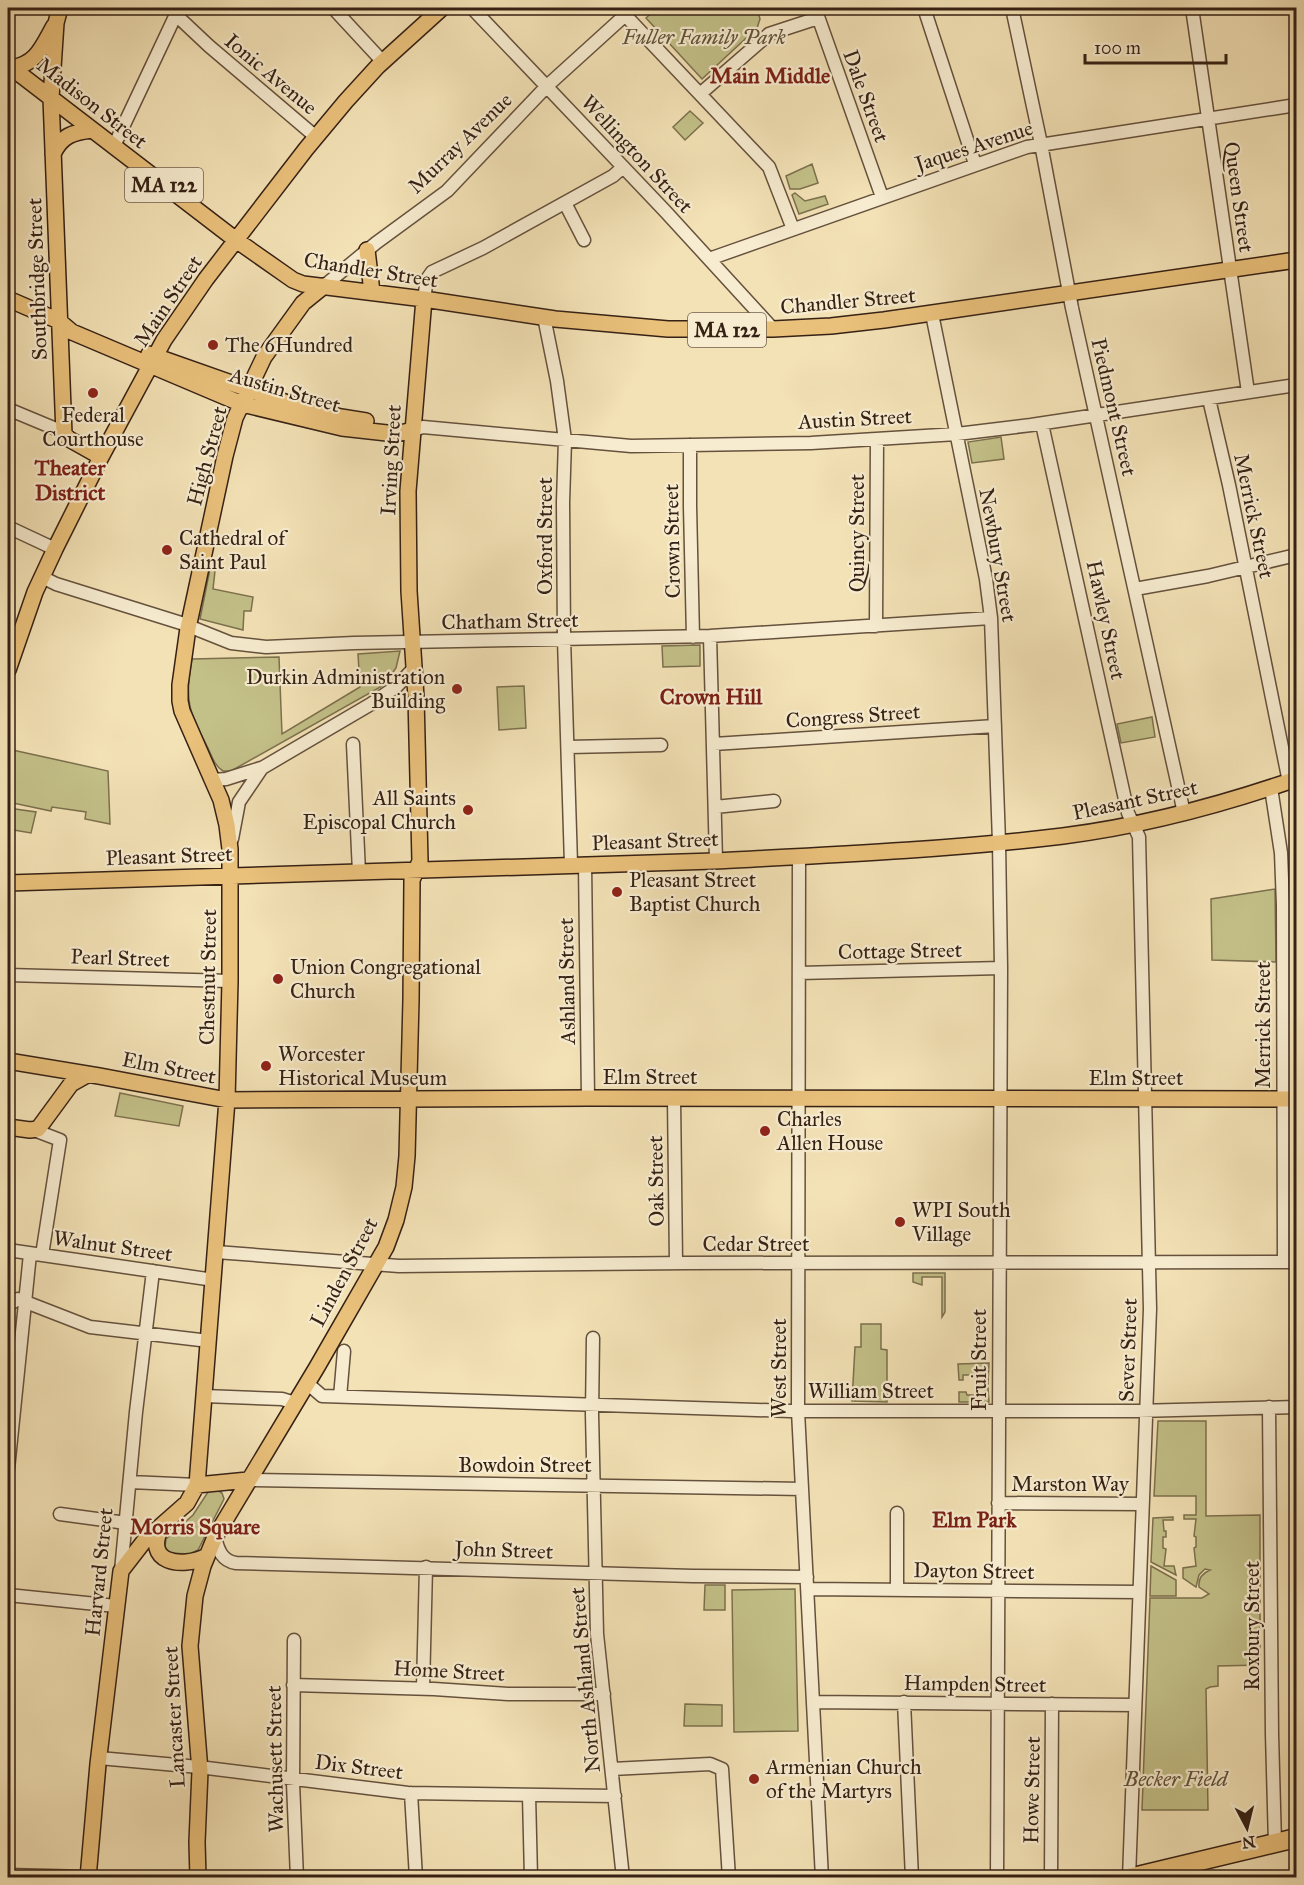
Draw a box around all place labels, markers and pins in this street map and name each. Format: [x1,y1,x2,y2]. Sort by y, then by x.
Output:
place label: The 6Hundred [225,332,354,358]
marker: The 6Hundred [206,338,220,352]
marker: Federal Courthouse [86,386,100,400]
place label: Federal Courthouse [42,402,144,452]
place label: Cathedral of Saint Paul [179,525,288,575]
marker: Cathedral of Saint Paul [160,543,174,557]
place label: Durkin Administration Building [246,664,445,714]
marker: Durkin Administration Building [450,682,464,696]
place label: All Saints Episcopal Church [302,785,456,835]
marker: All Saints Episcopal Church [461,803,475,817]
place label: Pleasant Street Baptist Church [629,867,761,917]
marker: Pleasant Street Baptist Church [610,885,624,899]
place label: Union Congregational Church [290,954,481,1004]
marker: Union Congregational Church [271,972,285,986]
place label: Worcester Historical Museum [278,1041,447,1091]
marker: Worcester Historical Museum [259,1059,273,1073]
place label: Charles Allen House [776,1106,884,1156]
marker: Charles Allen House [758,1124,772,1138]
place label: WPI South Village [911,1197,1011,1247]
marker: WPI South Village [893,1215,907,1229]
place label: Armenian Church of the Martyrs [765,1754,922,1804]
marker: Armenian Church of the Martyrs [747,1772,761,1786]

